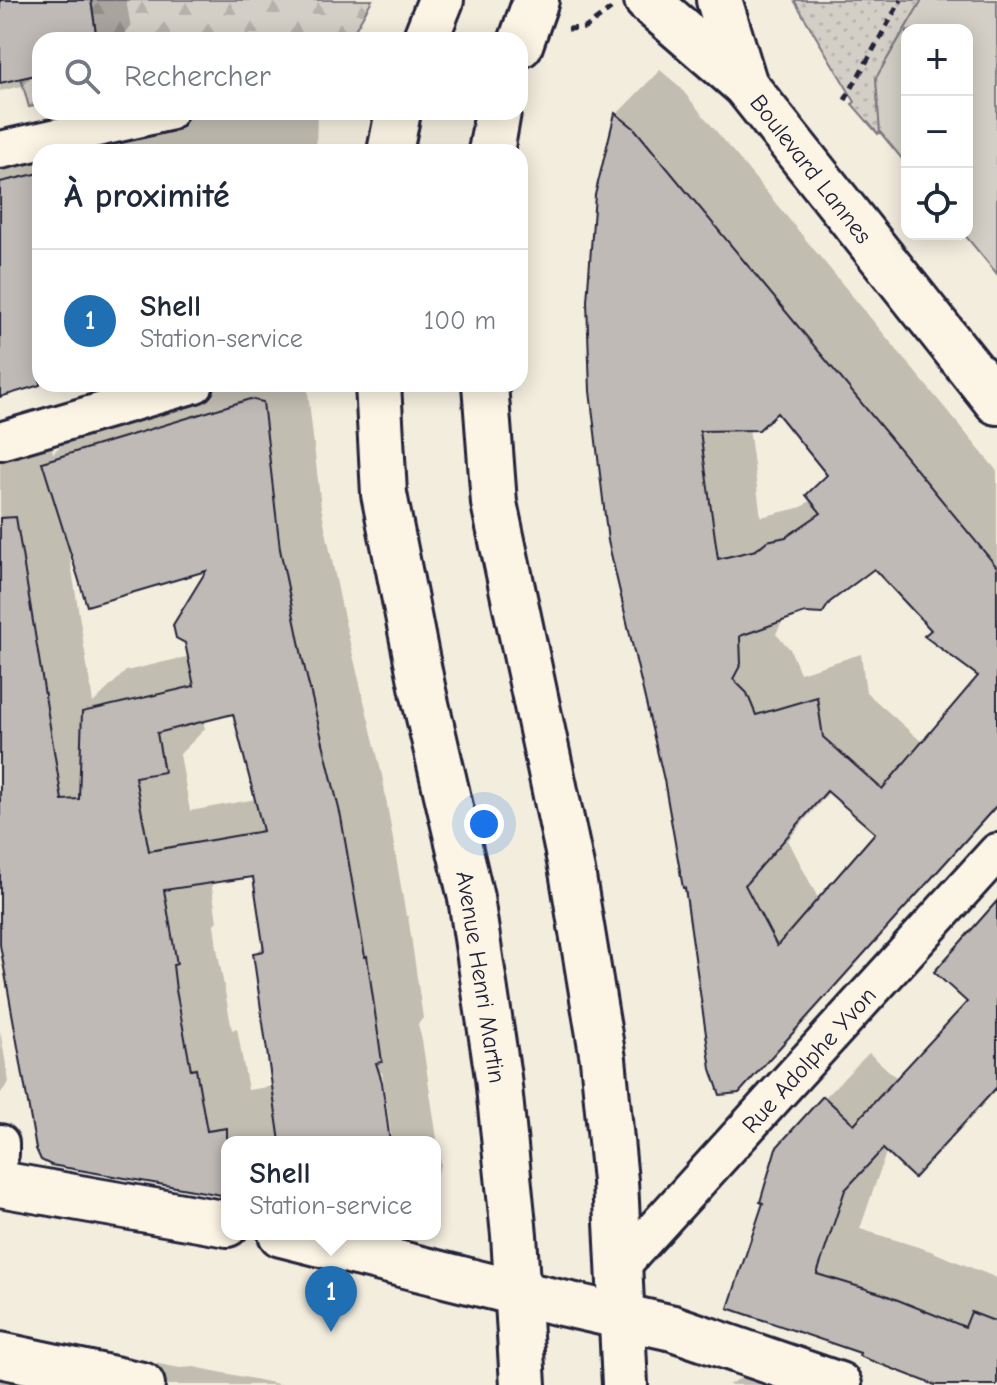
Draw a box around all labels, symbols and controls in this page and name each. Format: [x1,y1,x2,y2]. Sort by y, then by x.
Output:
map controls [901,24,973,240]
button: + [901,24,973,96]
search box [32,32,528,120]
icon: search [60,54,104,98]
text: Rechercher [124,59,271,94]
street label: Boulevard Lannes [744,89,878,249]
button: − [901,96,973,168]
button: locate [901,168,973,240]
text: À proximité [64,176,230,216]
text: Shell [140,289,201,324]
text: 1 [85,306,95,336]
text: 100 m [424,306,496,336]
text: Station-service [140,324,303,354]
your location [464,804,504,844]
street label: Avenue Henri Martin [450,869,512,1085]
street label: Rue Adolphe Yvon [736,981,882,1139]
popup [221,1136,441,1240]
text: Shell [250,1156,311,1191]
text: Station-service [250,1191,412,1221]
pin: 1 [305,1266,357,1332]

